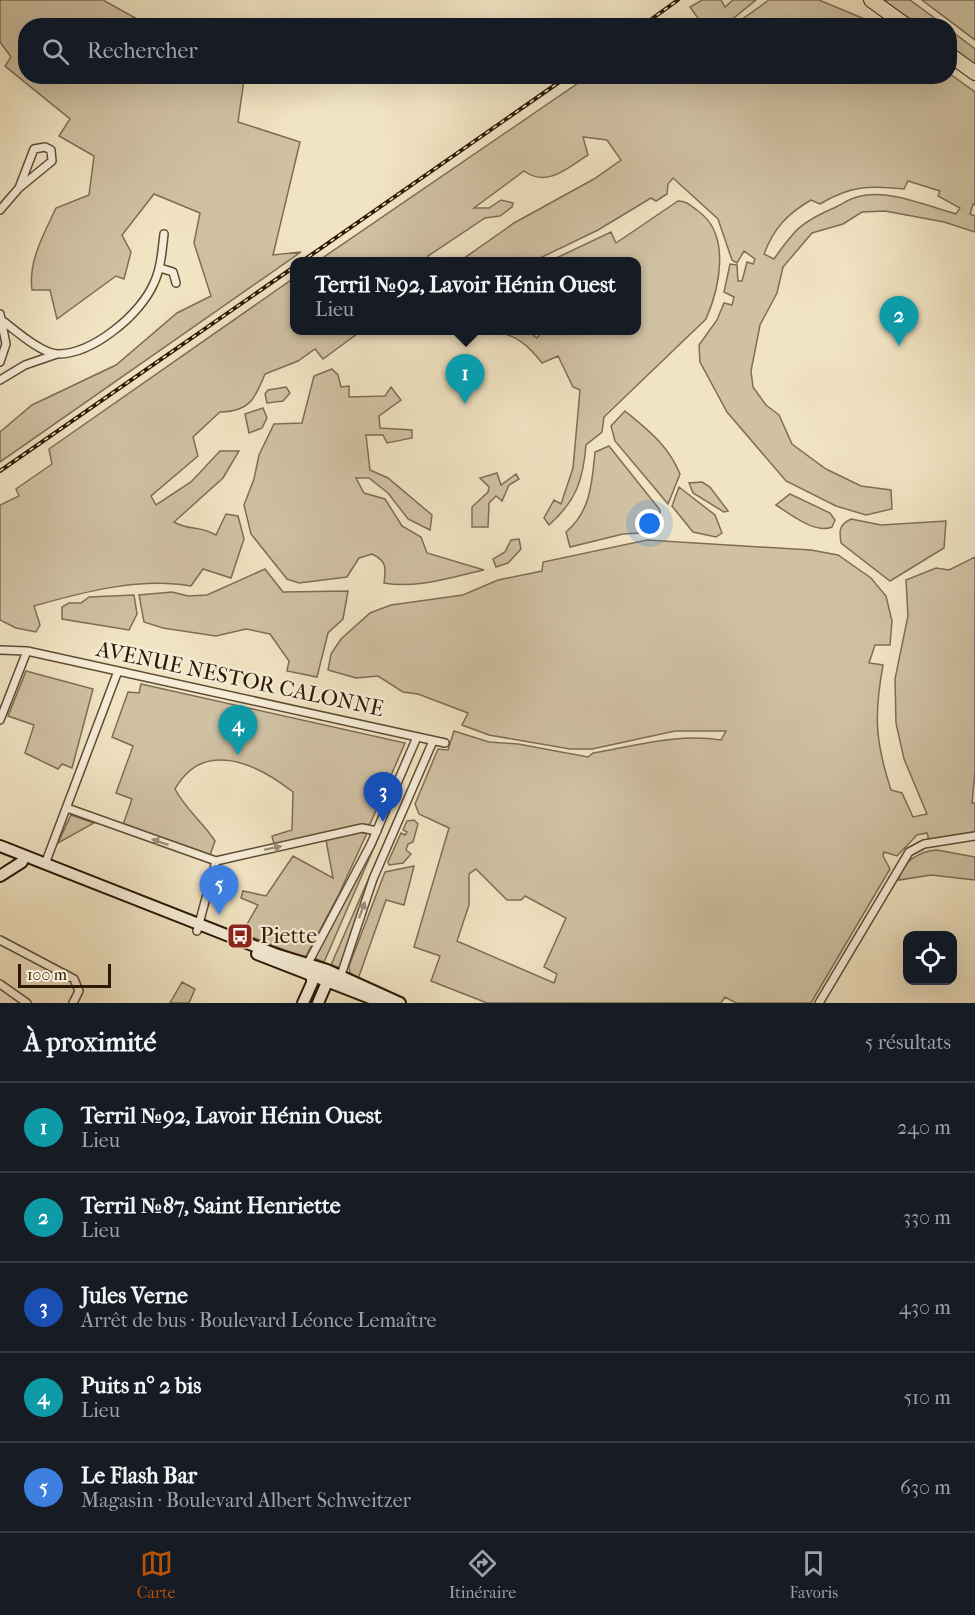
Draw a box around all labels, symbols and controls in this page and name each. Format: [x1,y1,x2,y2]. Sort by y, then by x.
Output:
search box [18,18,957,84]
icon: search [39,35,72,68]
text: Rechercher [87,38,198,64]
popup [290,257,641,335]
text: Terril №92, Lavoir Hénin Ouest [315,272,616,298]
pin: 2 [880,296,918,346]
text: Lieu [315,298,354,321]
pin: 1 [446,354,484,404]
your location [635,509,664,538]
street label: AVENUE NESTOR CALONNE [93,636,386,722]
pin: 4 [218,706,258,755]
pin: 3 [364,772,403,822]
one-way arrow [151,836,169,846]
one-way arrow [264,843,282,853]
pin: 5 [200,866,238,915]
one-way arrow [358,901,367,919]
bus stop icon: Piette [225,921,255,951]
place label: Piette [260,923,317,949]
map controls [903,931,957,985]
button: locate [903,931,957,985]
scale bar [18,961,111,989]
text: 100 m [27,965,67,984]
text: À proximité [24,1027,156,1058]
text: 5 résultats [865,1031,951,1054]
text: Terril №92, Lavoir Hénin Ouest [81,1103,382,1129]
text: 1 [40,1116,47,1139]
text: 240 m [897,1116,951,1139]
text: Lieu [81,1129,120,1152]
text: Terril №87, Saint Henriette [81,1193,341,1219]
text: 2 [38,1206,49,1229]
text: 330 m [903,1206,951,1229]
text: Lieu [81,1219,120,1242]
text: Jules Verne [81,1283,188,1309]
text: 3 [39,1296,48,1319]
text: 430 m [899,1296,951,1319]
text: Arrêt de bus · Boulevard Léonce Lemaître [81,1309,436,1332]
text: Puits n° 2 bis [81,1373,201,1399]
text: 4 [38,1386,49,1409]
text: 510 m [903,1386,951,1409]
text: Lieu [81,1399,120,1422]
text: Le Flash Bar [81,1463,197,1489]
text: 5 [39,1476,48,1499]
text: 630 m [900,1476,951,1499]
text: Magasin · Boulevard Albert Schweitzer [81,1489,411,1512]
tab: Carte [137,1547,175,1602]
tab: Itinéraire [449,1547,516,1602]
tab: Favoris [790,1547,838,1602]

